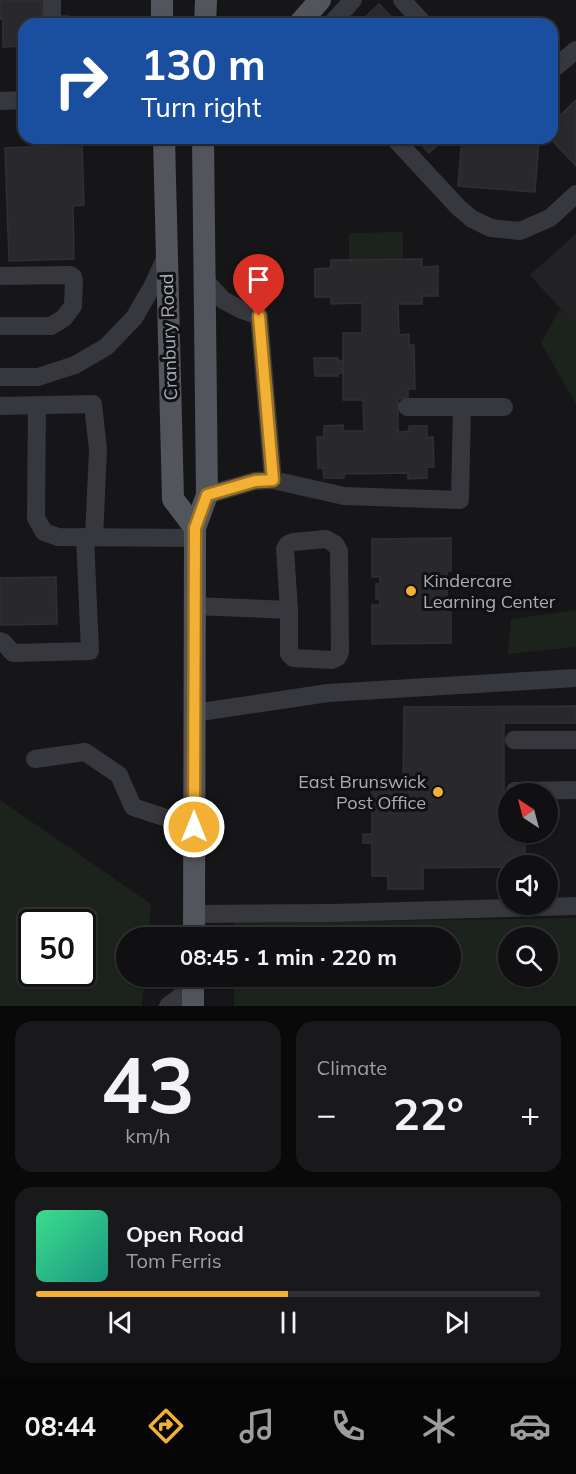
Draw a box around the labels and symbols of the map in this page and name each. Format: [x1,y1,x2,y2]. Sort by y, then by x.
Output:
pin [233,254,284,316]
street label: Cranbury Road [155,273,182,401]
place label: Kindercare Learning Center [423,569,556,613]
marker: Kindercare Learning Center [404,584,418,598]
place label: East Brunswick Post Office [298,770,427,814]
north arrow [498,783,558,843]
marker: East Brunswick Post Office [431,785,445,799]
position arrow [162,795,226,859]
speed limit sign: 50 [18,909,96,987]

